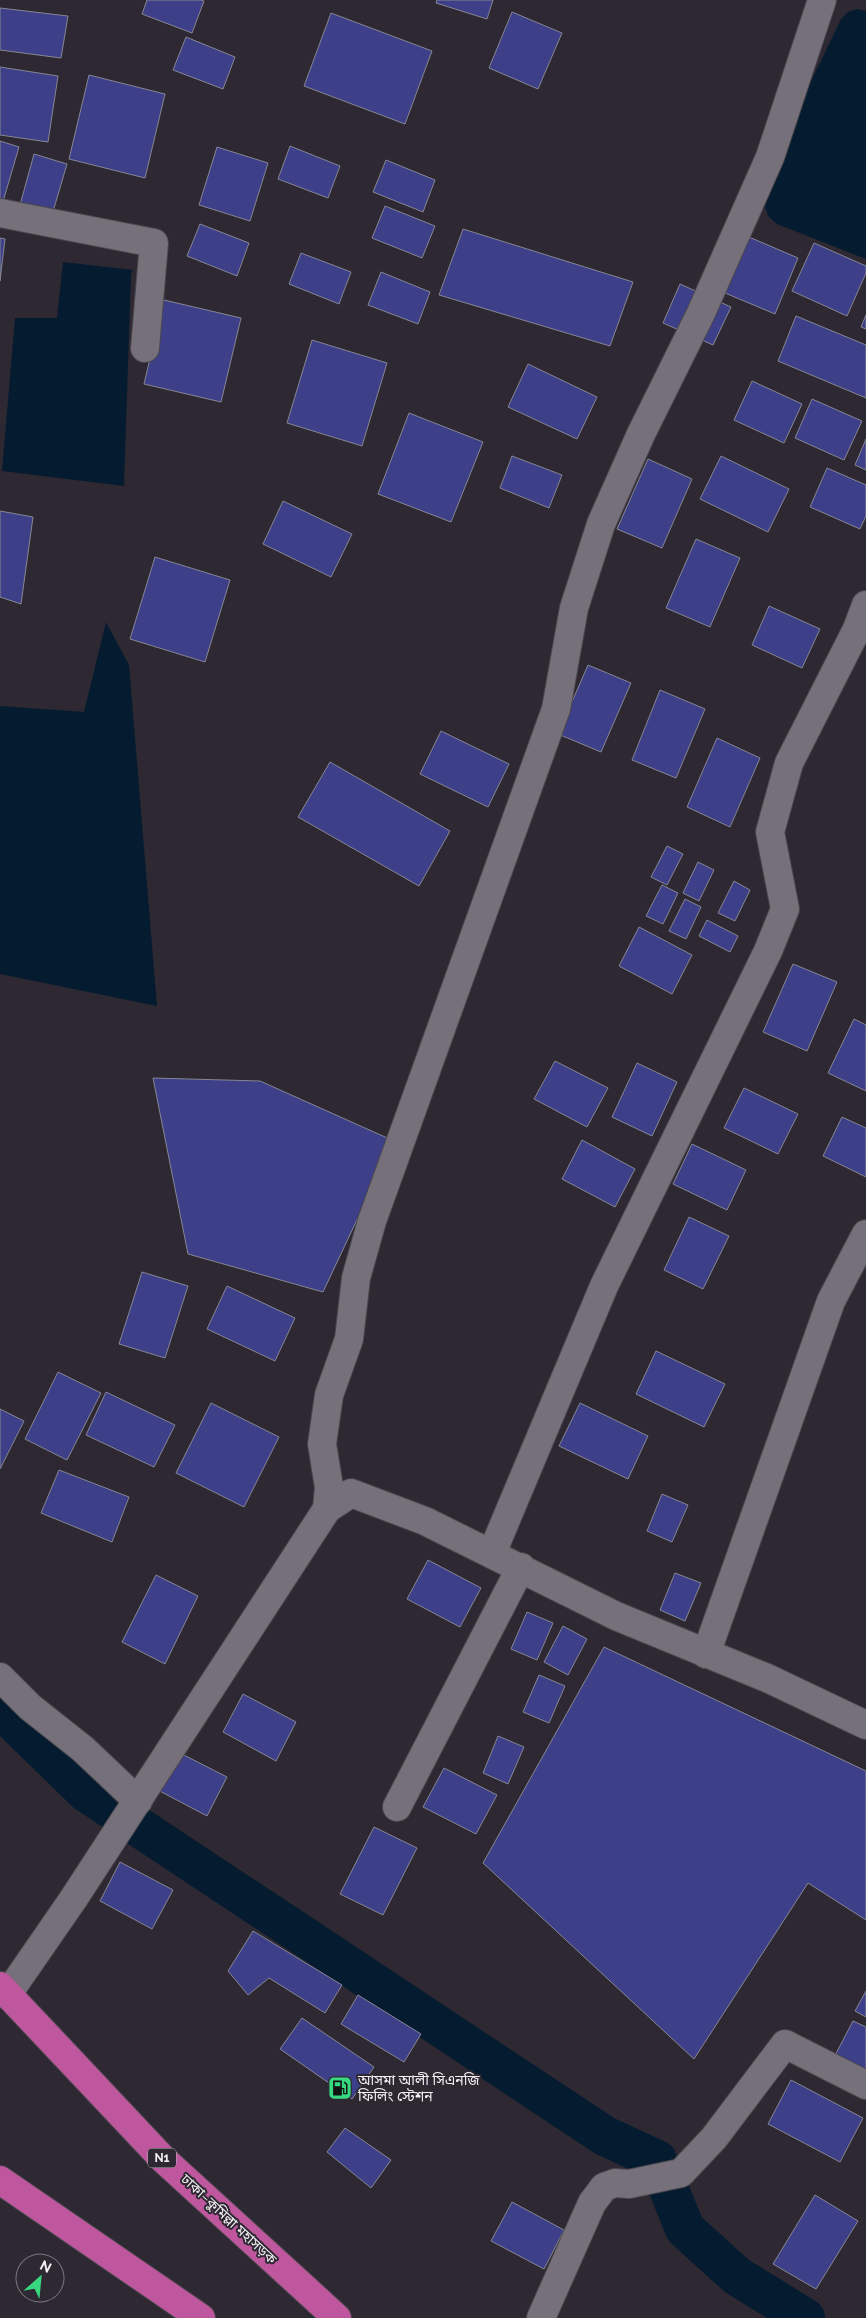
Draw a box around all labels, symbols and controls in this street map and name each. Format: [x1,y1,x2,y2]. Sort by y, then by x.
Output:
place label: আসমা আলী সিএনজি ফিলিং স্টেশন [357,2072,480,2104]
fuel station icon: আসমা আলী সিএনজি ফিলিং স্টেশন [327,2075,353,2101]
road number: N1 [148,2148,176,2168]
street label: ঢাকা–কুমিল্লা মহাসড়ক [177,2170,280,2268]
north arrow [15,2253,65,2303]
text: N [38,2257,54,2276]

